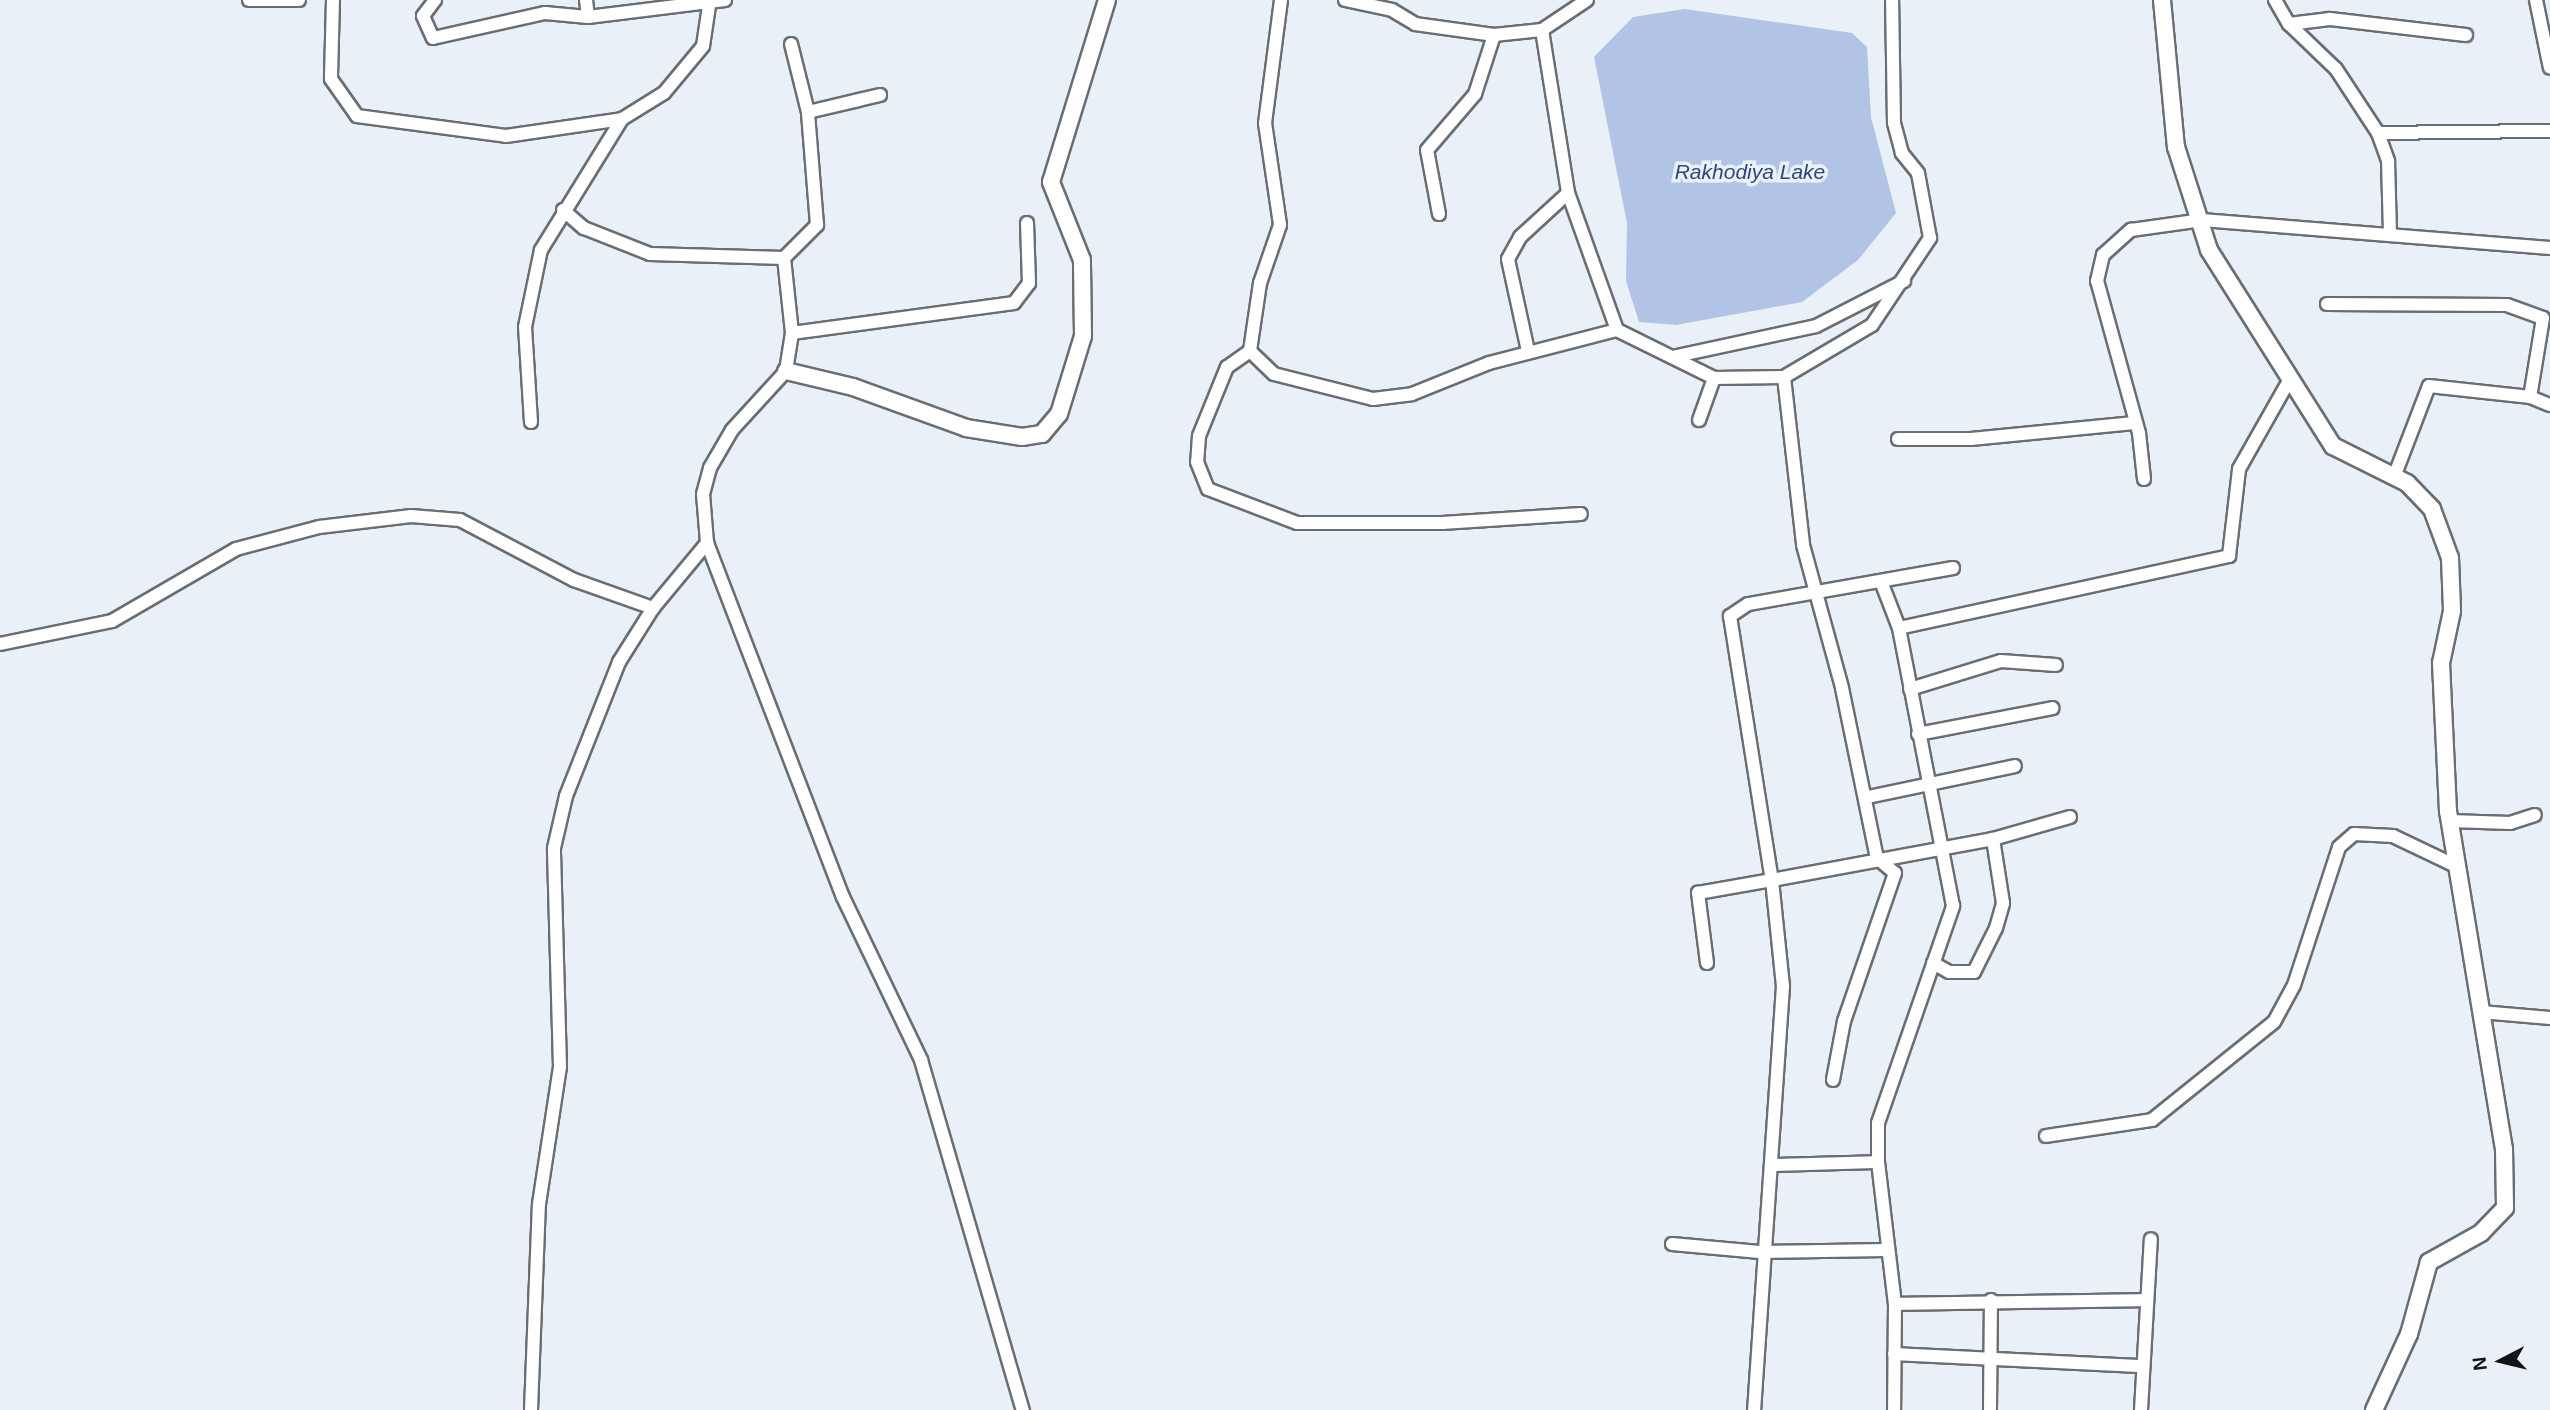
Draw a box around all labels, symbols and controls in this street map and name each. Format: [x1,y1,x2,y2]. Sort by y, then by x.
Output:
water label: Rakhodiya Lake [1675,159,1825,185]
north arrow [2466,1326,2536,1396]
text: N [2468,1356,2491,1372]

